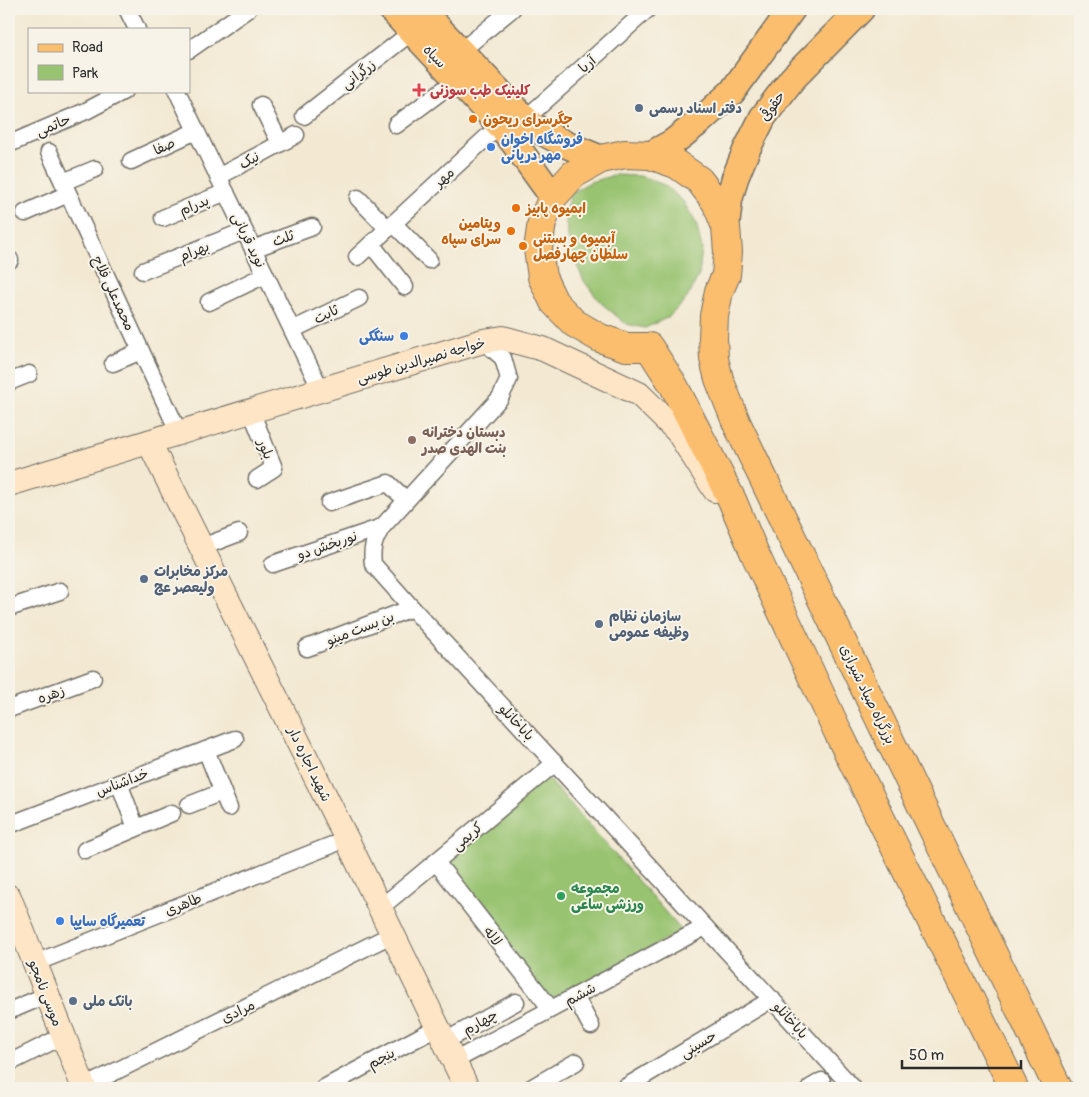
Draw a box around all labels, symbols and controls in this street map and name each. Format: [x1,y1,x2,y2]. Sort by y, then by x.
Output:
legend [28,28,190,92]
text: Road [72,38,103,57]
street label: سپاه [419,41,450,72]
street label: آریا [575,52,600,77]
street label: زرگرانی [338,56,379,93]
text: Park [72,64,99,83]
place label: کلینیک طب سوزنی [430,82,531,100]
marker: کلینیک طب سوزنی [412,83,426,97]
street label: حقوقی [756,88,789,125]
place label: دفتر اسناد رسمی [649,100,742,117]
marker: دفتر اسناد رسمی [633,102,645,114]
place label: جگرسرای ریحون [483,110,573,129]
street label: حاتمی [33,111,73,140]
marker: جگرسرای ریحون [467,113,479,125]
place label: فروشگاه اخوان مهر دریانی [501,130,583,164]
street label: صفا [151,134,178,159]
marker: فروشگاه اخوان مهر دریانی [485,141,497,153]
street label: نیک [236,148,262,173]
street label: مهر [430,164,458,192]
street label: پدرام [177,192,212,221]
place label: ابمیوه پابیز [524,200,586,218]
marker: ابمیوه پابیز [510,202,522,214]
street label: نوید قربانی [228,210,269,271]
place label: ویتامین سرای سپاه [441,215,501,248]
marker: ویتامین سرای سپاه [505,225,517,237]
street label: ثلث [270,226,297,250]
place label: آبمیوه و بستنی سلطان چهارفصل [533,230,628,263]
street label: بهرام [177,238,212,267]
marker: آبمیوه و بستنی سلطان چهارفصل [517,240,529,252]
street label: محمدعلی فلاح [88,253,138,334]
street label: ثابت [311,301,342,328]
place label: سنگکی [359,327,394,345]
marker: سنگکی [398,330,410,342]
street label: خواجه نصیرالدین طوسی [355,334,487,387]
place label: دبستان دخترانه بنت الهدی صدر [420,424,506,457]
marker: دبستان دخترانه بنت الهدی صدر [406,434,418,446]
street label: بلور [253,436,277,462]
street label: نوربخش دو [294,527,359,564]
place label: مرکز مخابرات ولیعصر عج [154,563,228,596]
marker: مرکز مخابرات ولیعصر عج [138,573,150,585]
street label: بن بست مینو [323,608,397,650]
place label: سازمان نظام وظیفه عمومی [609,608,689,642]
marker: سازمان نظام وظیفه عمومی [593,618,605,630]
street label: بزرگراه صیاد شیرازی [836,642,899,747]
street label: زهره [35,682,67,707]
street label: باباخانلو [494,700,538,745]
street label: شهید اجاره دار [284,723,335,804]
street label: خداشناس [93,765,151,800]
street label: کریمی [448,819,486,854]
place label: مجموعه ورزشی ساعی [571,880,644,913]
street label: طاهری [162,889,204,920]
marker: مجموعه ورزشی ساعی [555,890,567,902]
place label: تعمیرگاه سایپا [70,912,146,930]
marker: تعمیرگاه سایپا [54,915,66,927]
street label: لاله [480,923,505,949]
street label: موسی نامجو [25,957,66,1029]
street label: ششم [562,979,600,1011]
place label: بانک ملی [83,993,132,1010]
marker: بانک ملی [67,995,79,1007]
street label: مرادی [219,996,258,1027]
street label: باباخانلو [768,998,812,1043]
street label: چهارم [460,1006,501,1041]
street label: حسینی [677,1027,719,1062]
scale bar [902,1037,1020,1069]
street label: پنجم [365,1044,399,1074]
text: 50 m [909,1046,944,1065]

